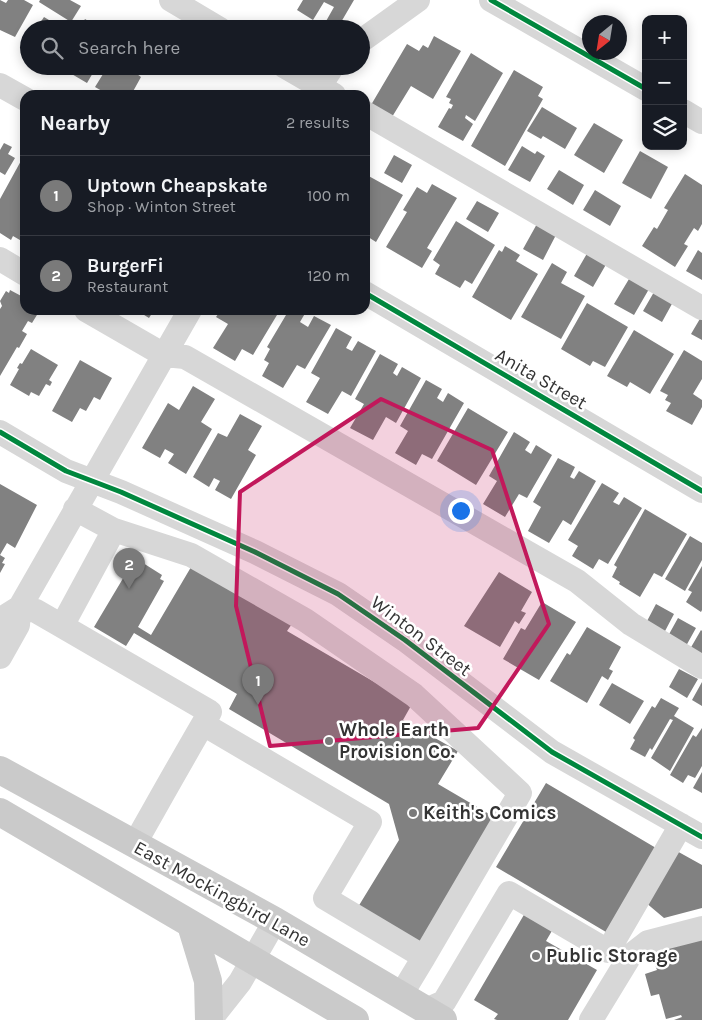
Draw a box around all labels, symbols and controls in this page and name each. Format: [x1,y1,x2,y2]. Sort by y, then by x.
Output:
north arrow [582,15,627,60]
map controls [642,15,687,150]
button: + [642,15,687,60]
search box [20,20,370,75]
icon: search [38,34,66,62]
text: Search here [78,37,180,59]
button: − [642,60,687,105]
button: layers [642,105,687,150]
text: Nearby [40,111,110,135]
text: 2 results [286,113,350,132]
text: Uptown Cheapskate [87,175,268,197]
text: 1 [53,186,59,205]
text: 100 m [307,186,350,205]
text: Shop · Winton Street [87,197,236,216]
text: BurgerFi [87,255,164,277]
text: 2 [51,266,61,285]
text: 120 m [307,266,350,285]
text: Restaurant [87,277,168,296]
street label: Anita Street [491,344,591,414]
your location [448,498,474,524]
pin: 2 [113,548,145,589]
street label: Winton Street [367,591,475,681]
pin: 1 [242,664,274,705]
place label: Whole Earth Provision Co. [339,719,455,763]
marker: Whole Earth Provision Co. [323,735,335,747]
place label: Keith's Comics [423,802,556,824]
marker: Keith's Comics [407,807,419,819]
street label: East Mockingbird Lane [130,836,314,952]
place label: Public Storage [546,945,678,967]
marker: Public Storage [530,950,542,962]

